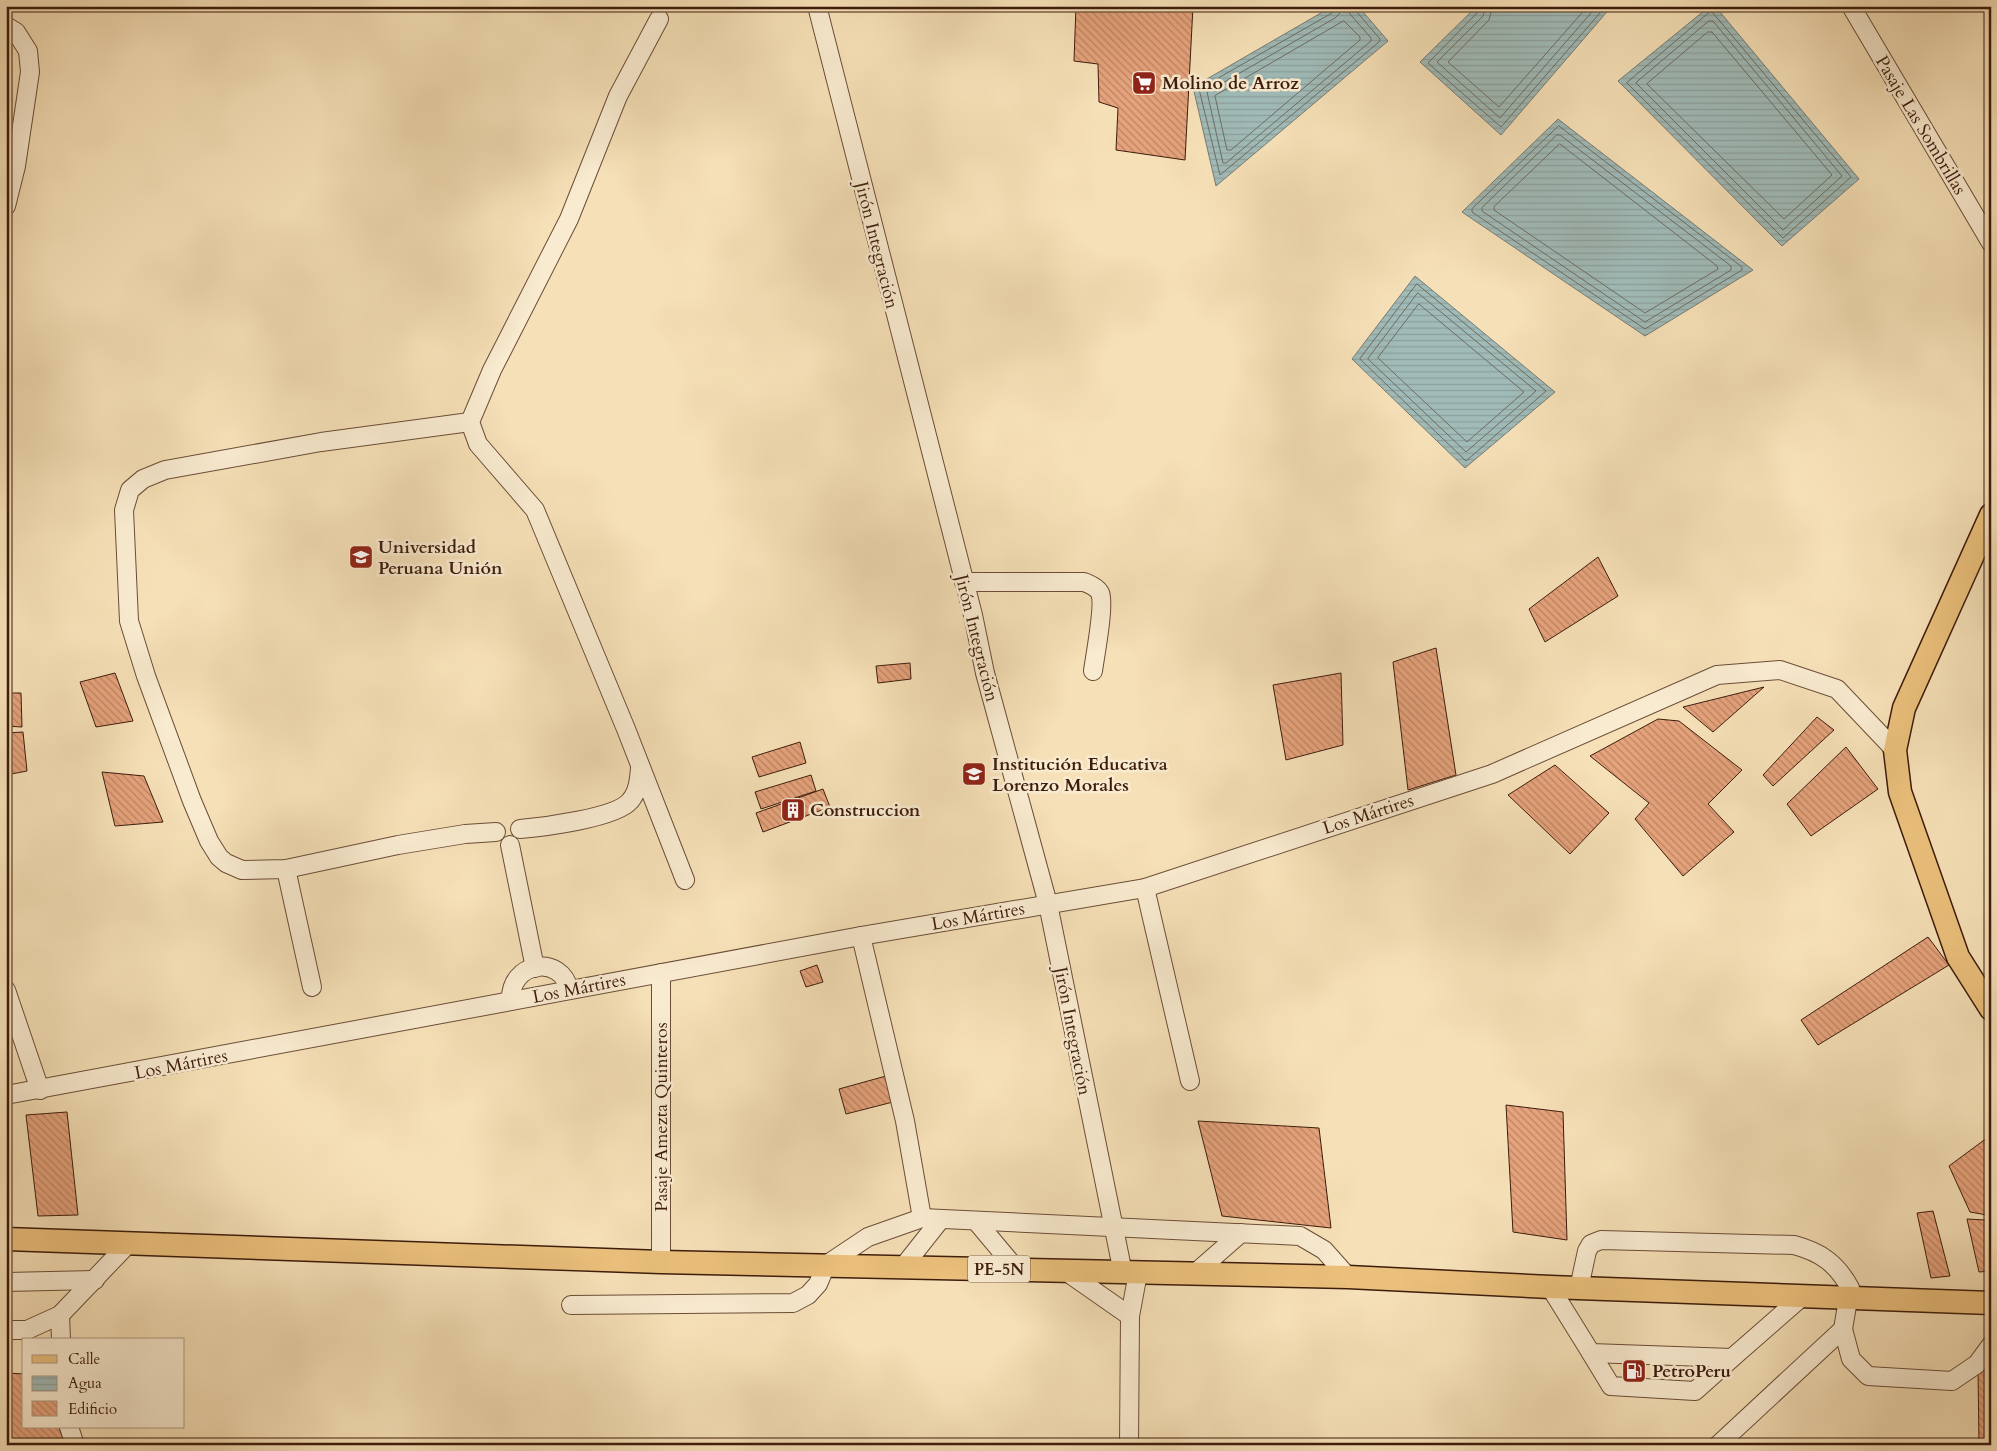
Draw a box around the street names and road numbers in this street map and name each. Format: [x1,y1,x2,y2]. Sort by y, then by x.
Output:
street label: Pasaje Las Sombrillas [1869,51,1972,199]
street label: Jirón Integración [848,176,905,312]
street label: Jirón Integración [948,569,1005,705]
street label: Los Mártires [1319,788,1417,841]
street label: Los Mártires [929,896,1027,937]
street label: Jirón Integración [1047,962,1097,1098]
street label: Los Mártires [530,967,628,1010]
street label: Pasaje Amezta Quinteros [649,1022,674,1212]
street label: Los Mártires [132,1043,230,1086]
road number: PE-5N [968,1256,1030,1282]

